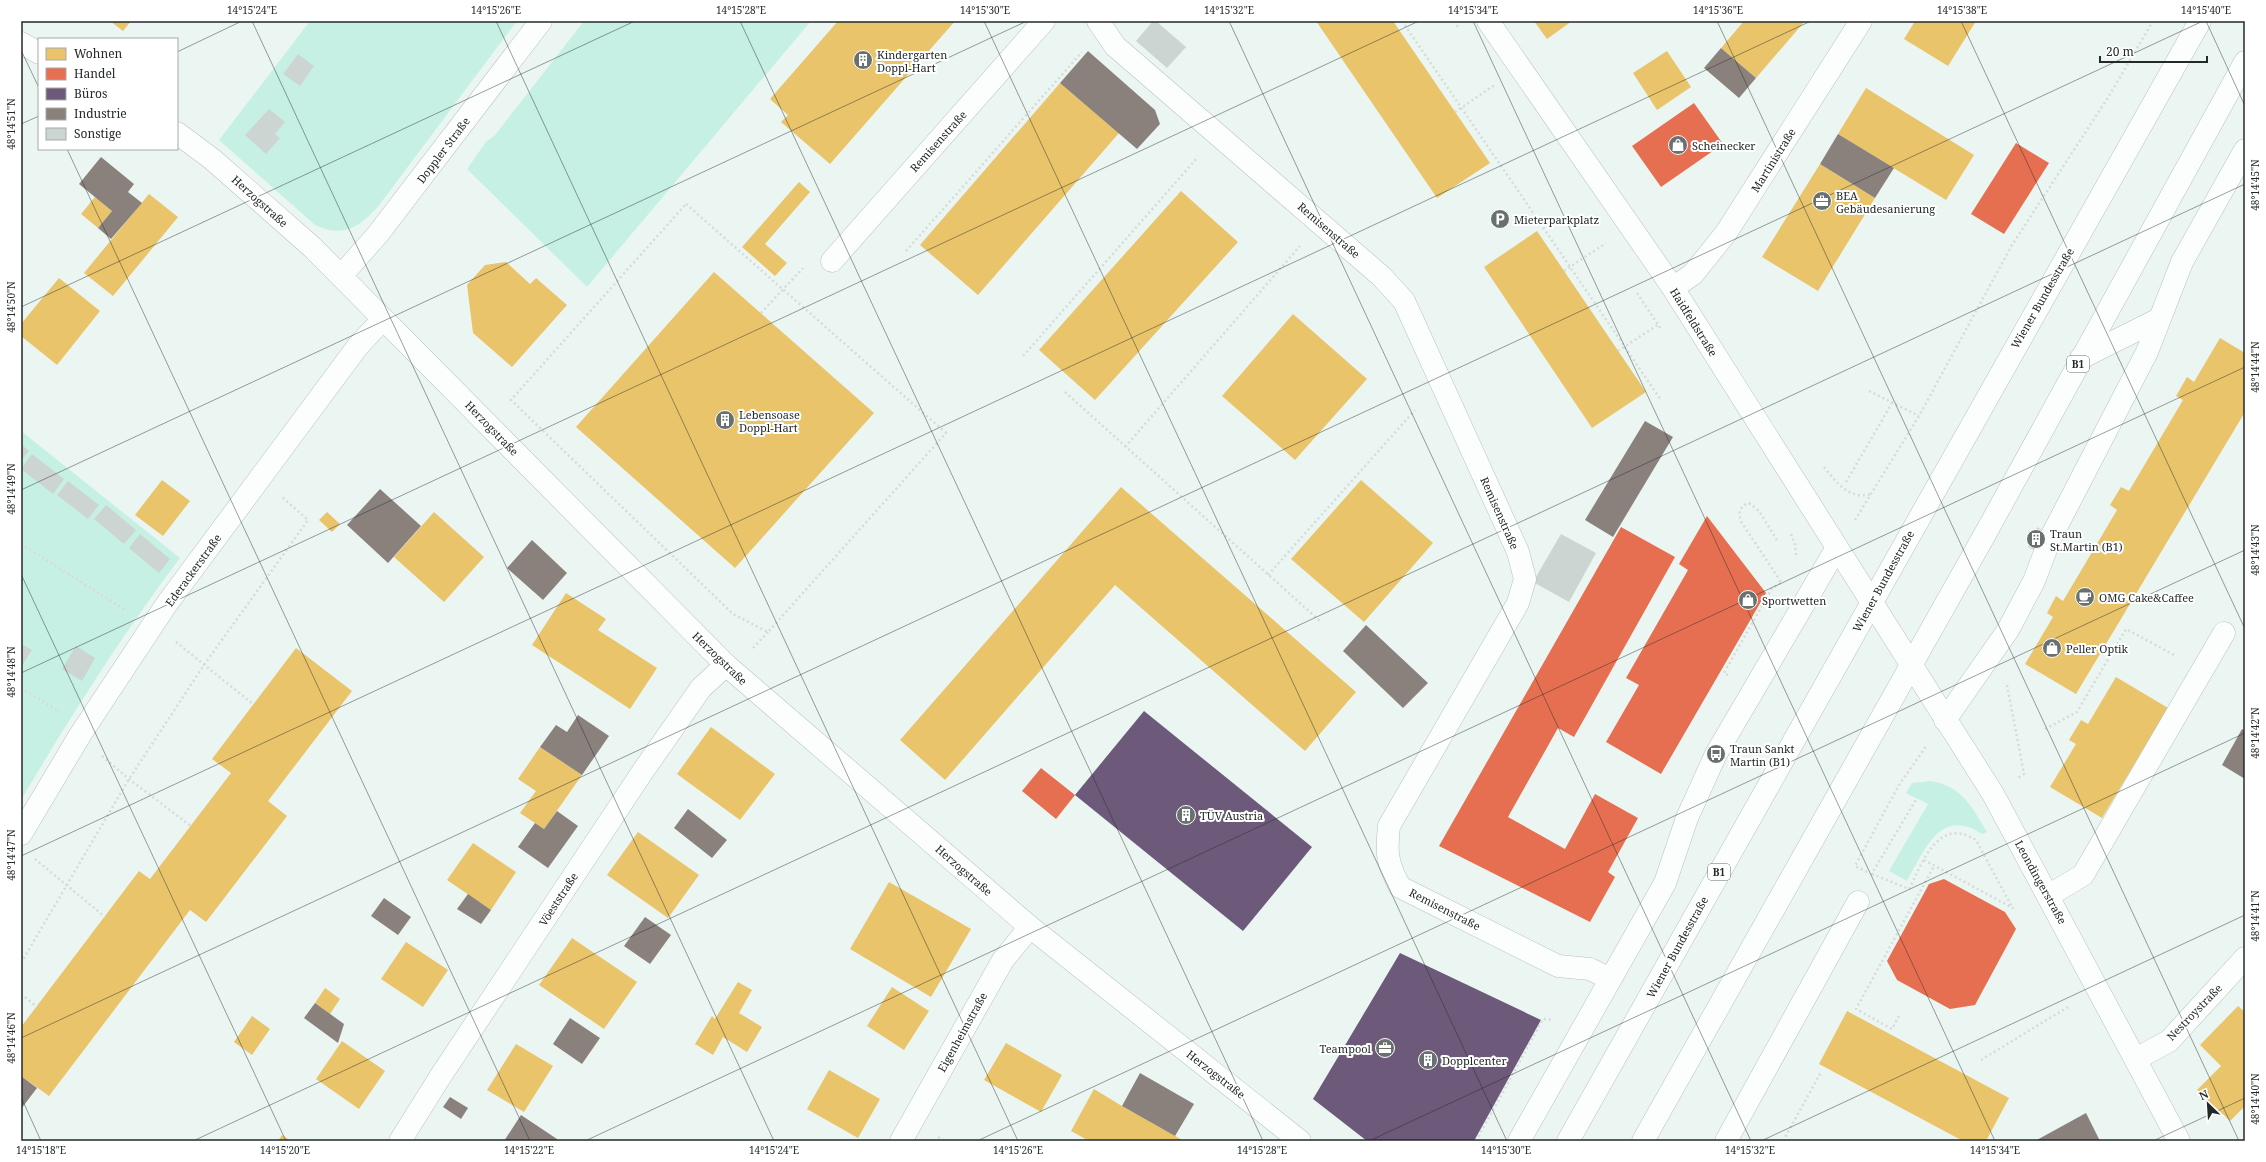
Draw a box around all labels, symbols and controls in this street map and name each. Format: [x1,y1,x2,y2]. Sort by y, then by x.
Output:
text: 14°15'24"E [227,3,277,17]
text: 14°15'26"E [471,3,521,17]
text: 14°15'28"E [716,3,766,17]
text: 14°15'30"E [960,3,1010,17]
text: 14°15'32"E [1204,3,1254,17]
text: 14°15'34"E [1448,3,1498,17]
text: 14°15'36"E [1693,3,1743,17]
text: 14°15'38"E [1937,3,1987,17]
text: 14°15'40"E [2181,3,2231,17]
legend [38,38,178,150]
scale bar [2100,38,2207,64]
text: 20 m [2106,43,2134,60]
text: Wohnen [74,45,123,62]
place label: Kindergarten Doppl-Hart [877,47,947,75]
building icon: Kindergarten Doppl-Hart [852,49,874,71]
text: Handel [74,65,116,82]
text: Büros [74,85,107,102]
text: 48°14'51"N [4,98,18,150]
text: Industrie [74,105,127,122]
street label: Remisenstraße [906,107,970,175]
street label: Doppler Straße [413,114,473,186]
text: Sonstige [74,125,122,142]
street label: Martinistraße [1747,125,1799,195]
shop icon: Scheinecker [1667,134,1689,156]
place label: Scheinecker [1692,138,1756,153]
text: 48°14'45"N [2248,159,2262,211]
street label: Herzogstraße [229,172,291,230]
place label: BEA Gebäudesanierung [1836,188,1935,216]
office icon: BEA Gebäudesanierung [1811,190,1833,212]
street label: Remisenstraße [1295,199,1363,261]
parking icon: Mieterparkplatz [1489,208,1511,230]
place label: Mieterparkplatz [1514,212,1599,227]
street label: Wiener Bundesstraße [2007,245,2077,351]
text: 48°14'50"N [4,281,18,333]
street label: Haidfeldstraße [1667,285,1721,359]
text: 48°14'44"N [2248,341,2262,393]
road number: B1 [2067,356,2089,372]
street label: Herzogstraße [462,397,522,459]
place label: Lebensoase Doppl-Hart [739,407,800,435]
building icon: Lebensoase Doppl-Hart [714,409,736,431]
text: 48°14'49"N [4,463,18,515]
street label: Remisenstraße [1477,474,1523,552]
text: 48°14'43"N [2248,524,2262,576]
place label: Traun St.Martin (B1) [2050,526,2123,554]
street label: Wiener Bundesstraße [1849,527,1917,634]
building icon: Traun St.Martin (B1) [2025,528,2047,550]
street label: Ederackerstraße [162,531,225,609]
cafe icon: OMG Cake&Caffee [2074,586,2096,608]
shop icon: Sportwetten [1737,589,1759,611]
place label: OMG Cake&Caffee [2099,590,2194,605]
place label: Sportwetten [1762,593,1826,608]
street label: Herzogstraße [689,628,751,688]
shop icon: Peller Optik [2041,637,2063,659]
place label: Peller Optik [2066,641,2129,656]
text: 48°14'48"N [4,646,18,698]
text: 48°14'42"N [2248,707,2262,759]
place label: Traun Sankt Martin (B1) [1730,741,1795,769]
bus stop icon: Traun Sankt Martin (B1) [1705,743,1727,765]
building icon: TÜV Austria [1175,804,1197,826]
place label: TÜV Austria [1200,808,1263,823]
text: 48°14'47"N [4,829,18,881]
street label: Leondingerstraße [2012,837,2070,927]
street label: Herzogstraße [932,841,996,899]
road number: B1 [1708,864,1730,880]
street label: Vöeststraße [535,869,581,929]
street label: Remisenstraße [1407,885,1483,933]
text: 48°14'41"N [2248,890,2262,942]
street label: Wiener Bundesstraße [1643,893,1711,1000]
street label: Nestroystraße [2163,980,2225,1044]
street label: Eigenheimstraße [934,989,990,1075]
text: 48°14'46"N [4,1012,18,1064]
office icon: Teampool [1374,1037,1396,1059]
place label: Teampool [1319,1041,1372,1056]
street label: Herzogstraße [1184,1046,1249,1102]
building icon: Dopplcenter [1417,1049,1439,1071]
place label: Dopplcenter [1442,1053,1507,1068]
text: 48°14'40"N [2248,1073,2262,1125]
north arrow [2188,1084,2228,1124]
text: N [2196,1086,2211,1103]
text: 14°15'18"E [16,1143,66,1157]
text: 14°15'20"E [260,1143,310,1157]
text: 14°15'22"E [504,1143,554,1157]
text: 14°15'24"E [749,1143,799,1157]
text: 14°15'26"E [993,1143,1043,1157]
text: 14°15'28"E [1237,1143,1287,1157]
text: 14°15'30"E [1481,1143,1531,1157]
text: 14°15'32"E [1725,1143,1775,1157]
text: 14°15'34"E [1970,1143,2020,1157]

